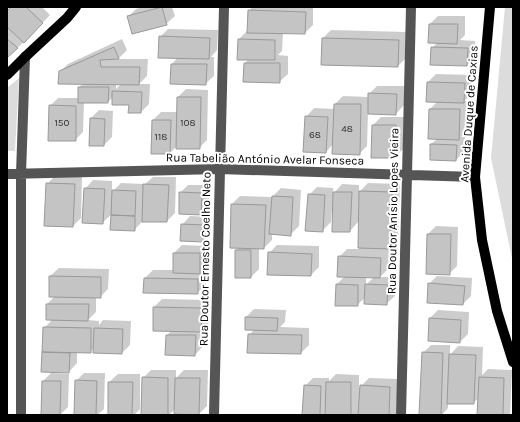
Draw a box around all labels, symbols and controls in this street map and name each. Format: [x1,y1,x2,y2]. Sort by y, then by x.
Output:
street label: Avenida Duque de Caxias [457,45,481,183]
house number: 150 [55,117,70,129]
house number: 108 [180,117,196,129]
house number: 48 [341,123,353,135]
street label: Rua Doutor Anísio Lopes Vieira [385,128,401,294]
house number: 68 [309,129,321,141]
house number: 118 [155,131,167,143]
street label: Rua Tabelião António Avelar Fonseca [166,150,364,168]
street label: Rua Doutor Ernesto Coelho Neto [196,172,214,346]

